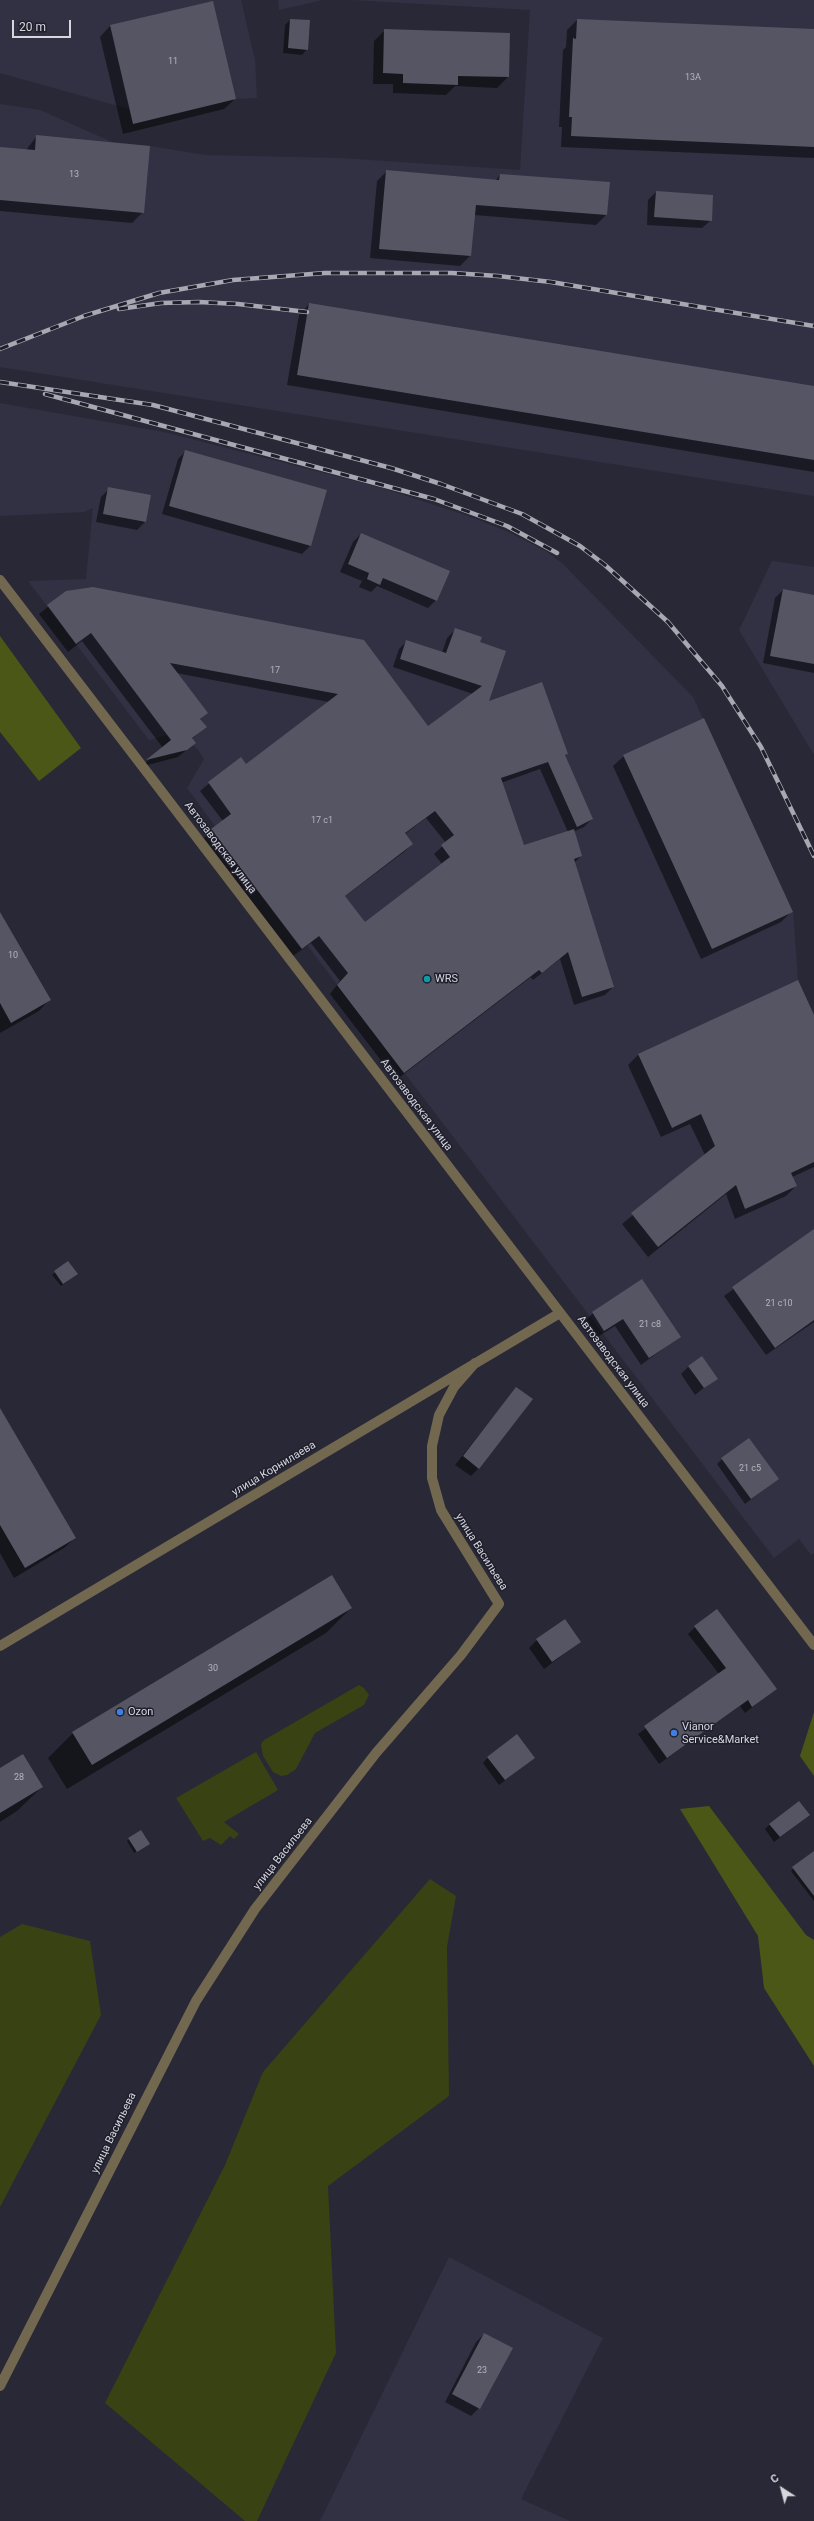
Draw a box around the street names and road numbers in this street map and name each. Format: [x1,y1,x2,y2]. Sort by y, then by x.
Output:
street label: Автозаводская улица [181,799,259,897]
street label: Автозаводская улица [377,1056,455,1154]
street label: Автозаводская улица [574,1313,652,1411]
street label: улица Корнилаева [230,1439,318,1499]
street label: улица Васильева [452,1511,510,1593]
street label: улица Васильева [251,1815,315,1893]
street label: улица Васильева [89,2090,139,2176]

